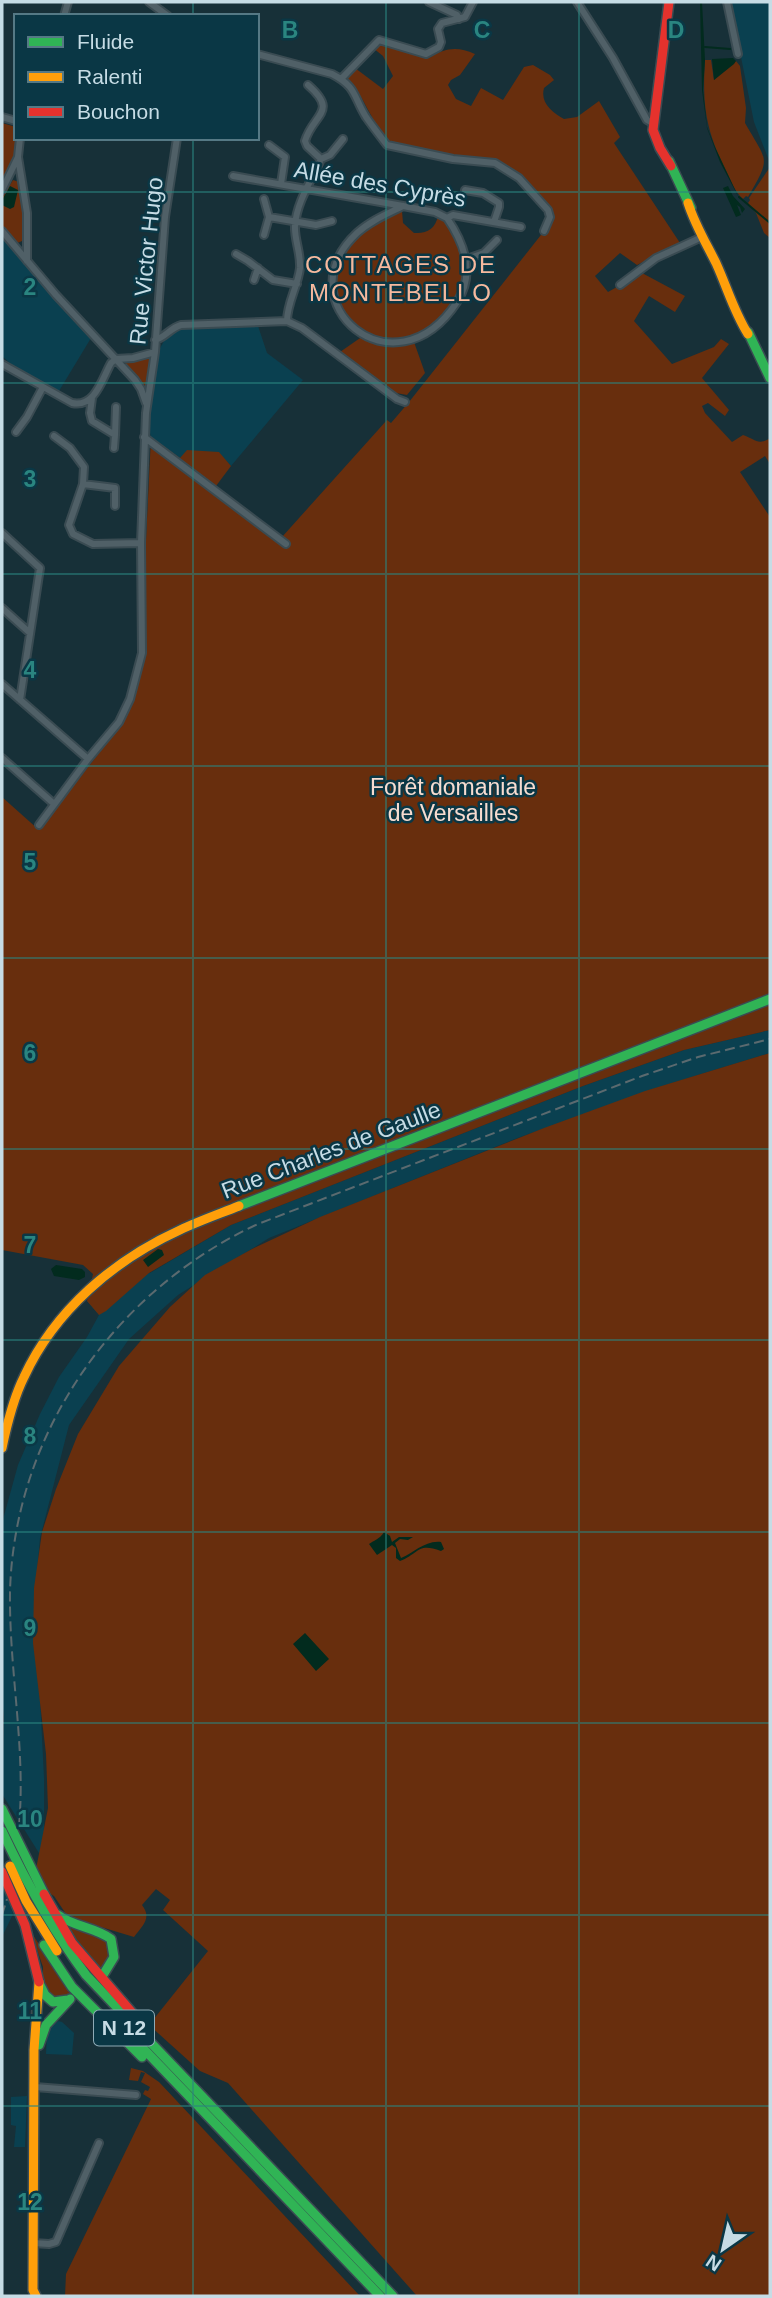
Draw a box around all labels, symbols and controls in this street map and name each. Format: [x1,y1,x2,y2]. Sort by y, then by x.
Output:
legend [14,14,259,140]
text: B [282,17,298,43]
text: C [474,17,490,43]
text: D [668,17,684,43]
text: Fluide [77,30,134,53]
text: Ralenti [77,65,142,88]
text: Bouchon [77,100,160,123]
street label: Allée des Cyprès [292,156,468,212]
street label: Rue Victor Hugo [124,176,168,346]
district label: COTTAGES DE MONTEBELLO [305,251,497,306]
text: 2 [24,274,36,300]
text: 3 [24,466,36,492]
text: 4 [24,657,37,683]
park label: Forêt domaniale de Versailles [370,774,536,826]
text: 5 [24,849,37,875]
text: 6 [24,1040,36,1066]
street label: Rue Charles de Gaulle [218,1096,444,1204]
text: 7 [24,1232,36,1258]
text: 8 [24,1423,37,1449]
text: 9 [24,1615,36,1641]
text: 10 [17,1806,43,1832]
text: 11 [18,1998,42,2024]
road number: N 12 [94,2010,154,2046]
text: 12 [17,2189,43,2215]
north arrow [688,2214,758,2284]
text: N [702,2250,725,2275]

